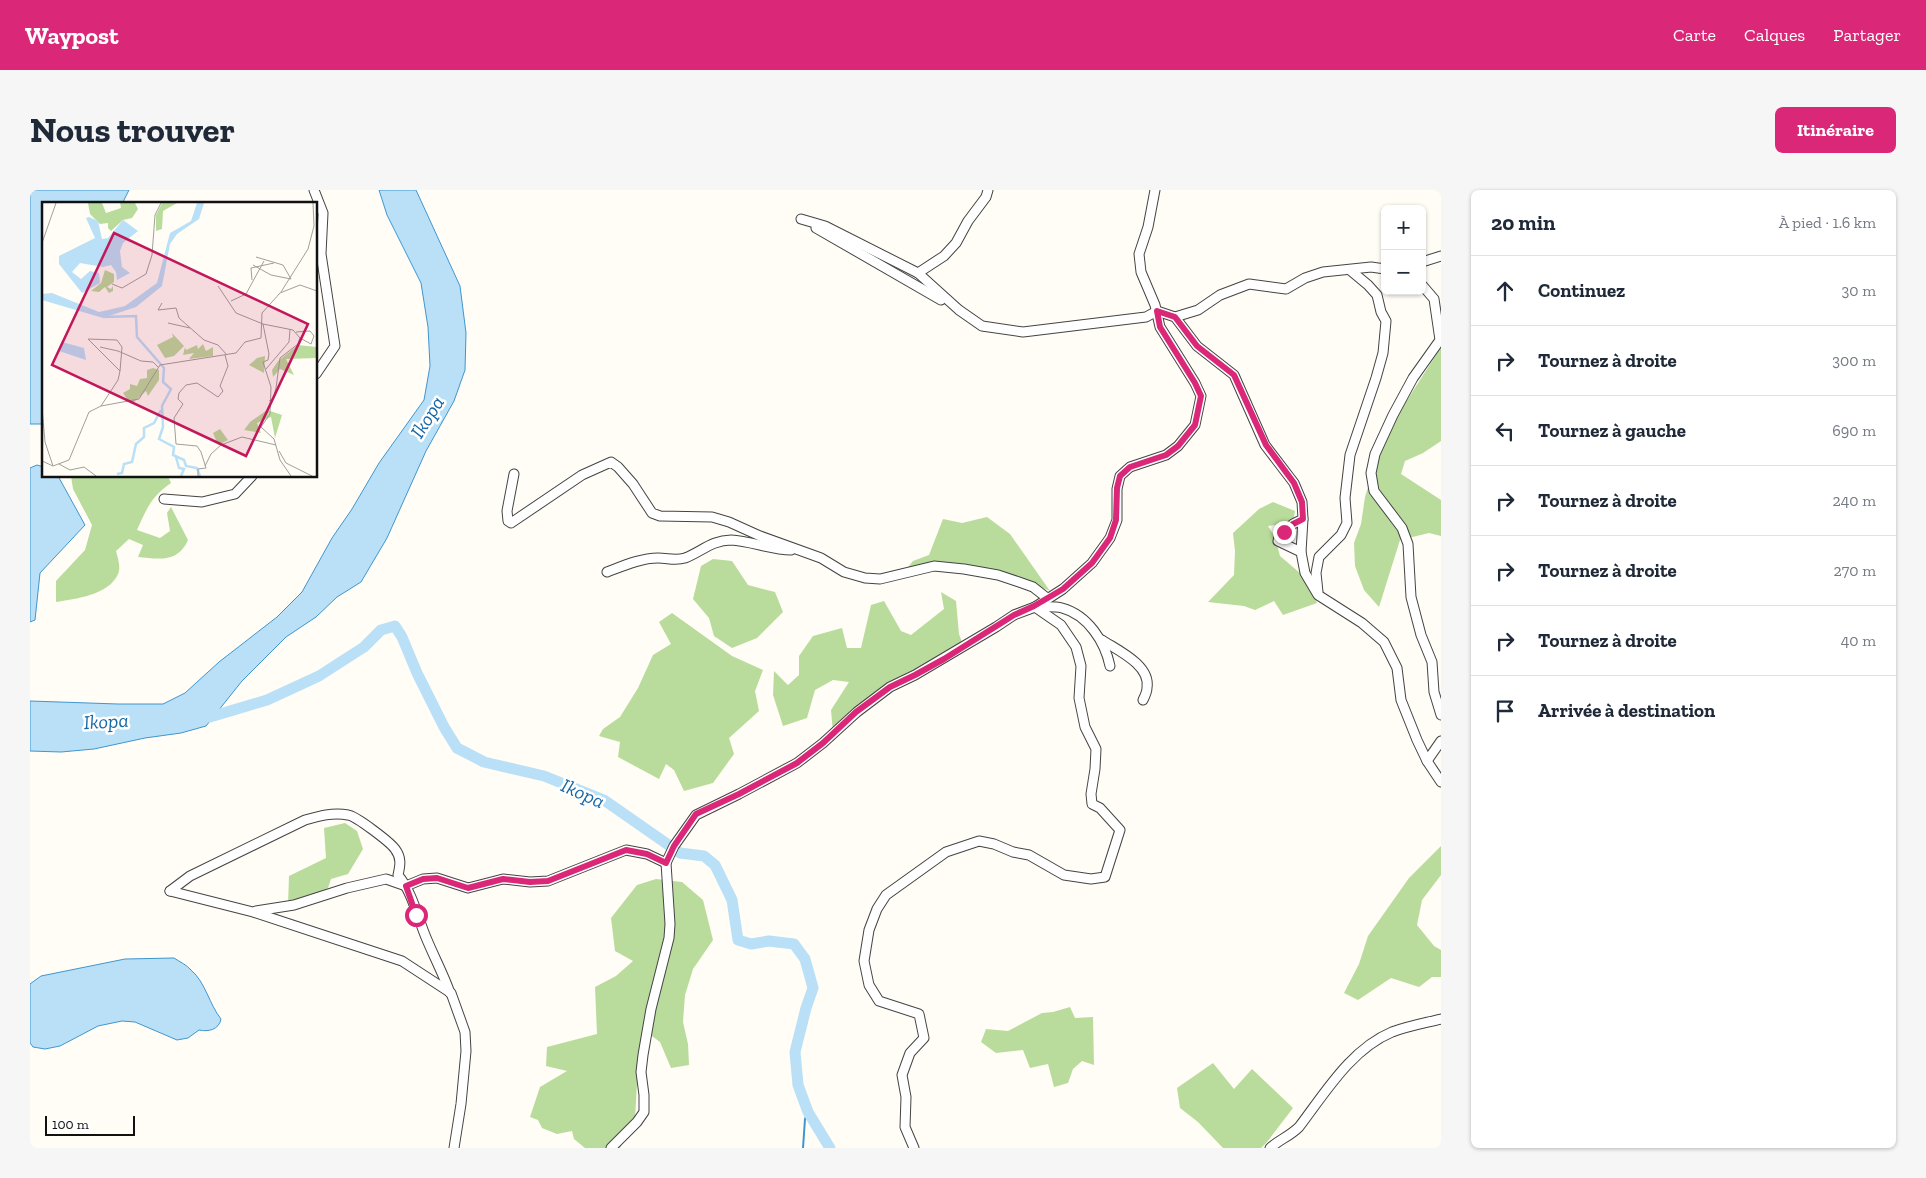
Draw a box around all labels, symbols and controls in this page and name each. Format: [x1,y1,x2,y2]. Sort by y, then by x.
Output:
text: Waypost [25,21,119,50]
text: Carte [1673,24,1716,46]
text: Calques [1744,24,1805,46]
text: Partager [1833,24,1901,46]
button: Itinéraire [1775,107,1896,153]
text: Nous trouver [30,109,235,151]
inset map [42,202,318,478]
map controls [1381,205,1426,295]
button: + [1381,205,1426,250]
text: 20 min [1491,210,1555,235]
text: À pied · 1.6 km [1779,213,1876,232]
button: − [1381,250,1426,295]
icon: ahead [1491,277,1519,305]
text: Continuez [1538,279,1625,302]
text: 30 m [1842,281,1876,300]
icon: right [1491,347,1519,375]
text: Tournez à droite [1538,349,1677,372]
text: 300 m [1832,351,1876,370]
water label: Ikopa [405,392,449,442]
icon: left [1491,417,1519,445]
text: Tournez à gauche [1538,419,1686,442]
text: 690 m [1832,421,1876,440]
icon: right [1491,487,1519,515]
text: Tournez à droite [1538,489,1677,512]
text: 240 m [1832,491,1876,510]
route end [1273,521,1296,544]
icon: right [1491,557,1519,585]
text: Tournez à droite [1538,559,1677,582]
text: 270 m [1834,561,1876,580]
icon: right [1491,627,1519,655]
text: Tournez à droite [1538,629,1677,652]
text: 40 m [1841,631,1876,650]
icon: arrive [1491,697,1519,725]
text: Arrivée à destination [1538,699,1715,722]
water label: Ikopa [83,708,129,734]
water label: Ikopa [558,773,608,813]
route start [405,904,428,927]
scale bar [45,1113,135,1136]
text: 100 m [52,1116,89,1133]

